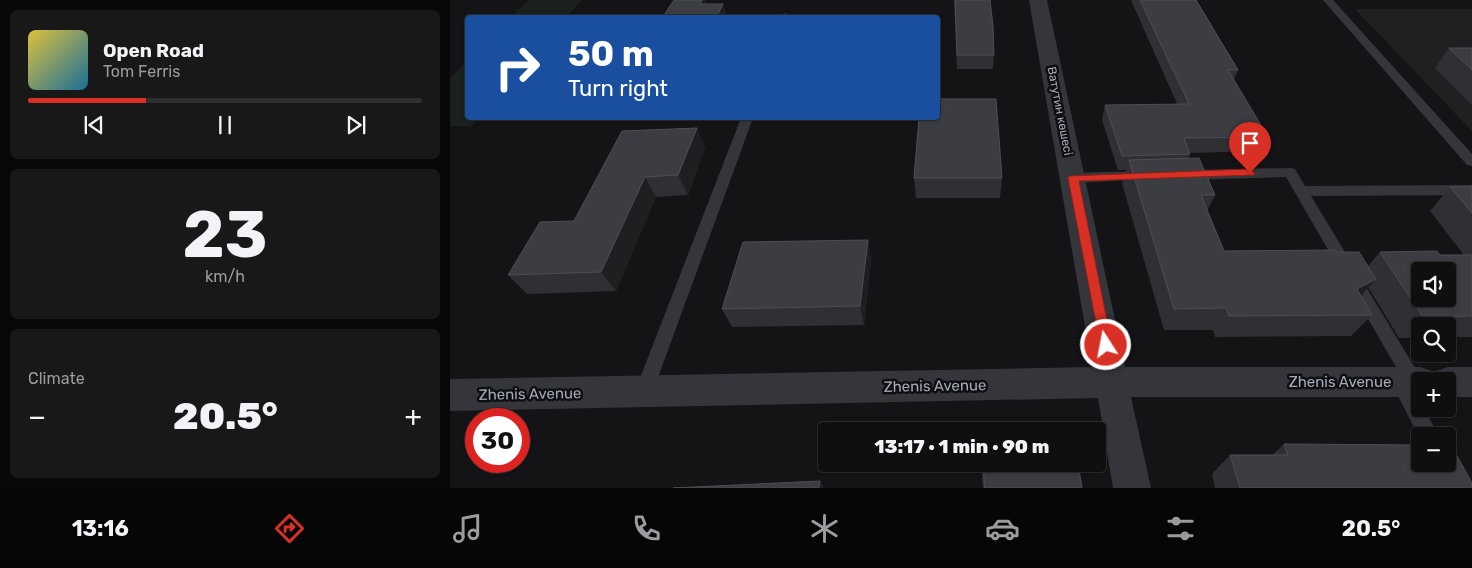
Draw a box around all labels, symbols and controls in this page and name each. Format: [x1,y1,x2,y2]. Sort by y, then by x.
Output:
text: 50 m [568,33,654,75]
icon: right [485,35,550,100]
text: Open Road [103,39,204,62]
text: Tom Ferris [103,62,180,81]
street label: Ватутин көшесі [1045,65,1075,157]
text: Turn right [568,75,668,102]
icon: previous [80,111,108,139]
icon: pause [211,111,239,139]
icon: next [342,111,370,139]
pin [1229,122,1271,173]
icon: arrive [1236,129,1264,157]
text: 23 [182,196,268,273]
map controls [1411,262,1456,472]
button: sound [1411,262,1456,307]
text: km/h [205,267,245,286]
button: search [1411,317,1456,362]
position arrow [1079,318,1131,370]
text: Climate [28,369,85,388]
button: + [1411,372,1456,417]
street label: Zhenis Avenue [1289,373,1391,391]
street label: Zhenis Avenue [883,376,987,396]
street label: Zhenis Avenue [478,384,582,404]
text: 20.5° [173,393,278,439]
text: − [28,400,46,433]
text: + [405,400,422,433]
speed limit sign: 30 [465,408,530,473]
button: − [1411,427,1456,472]
text: 13:17 · 1 min · 90 m [875,435,1049,458]
icon: directions [272,511,307,546]
icon: music [450,511,485,546]
icon: phone [629,511,664,546]
icon: climate [807,511,842,546]
icon: car [985,511,1020,546]
icon: filters [1163,511,1198,546]
text: 13:16 [72,515,129,542]
text: 20.5° [1342,515,1400,542]

